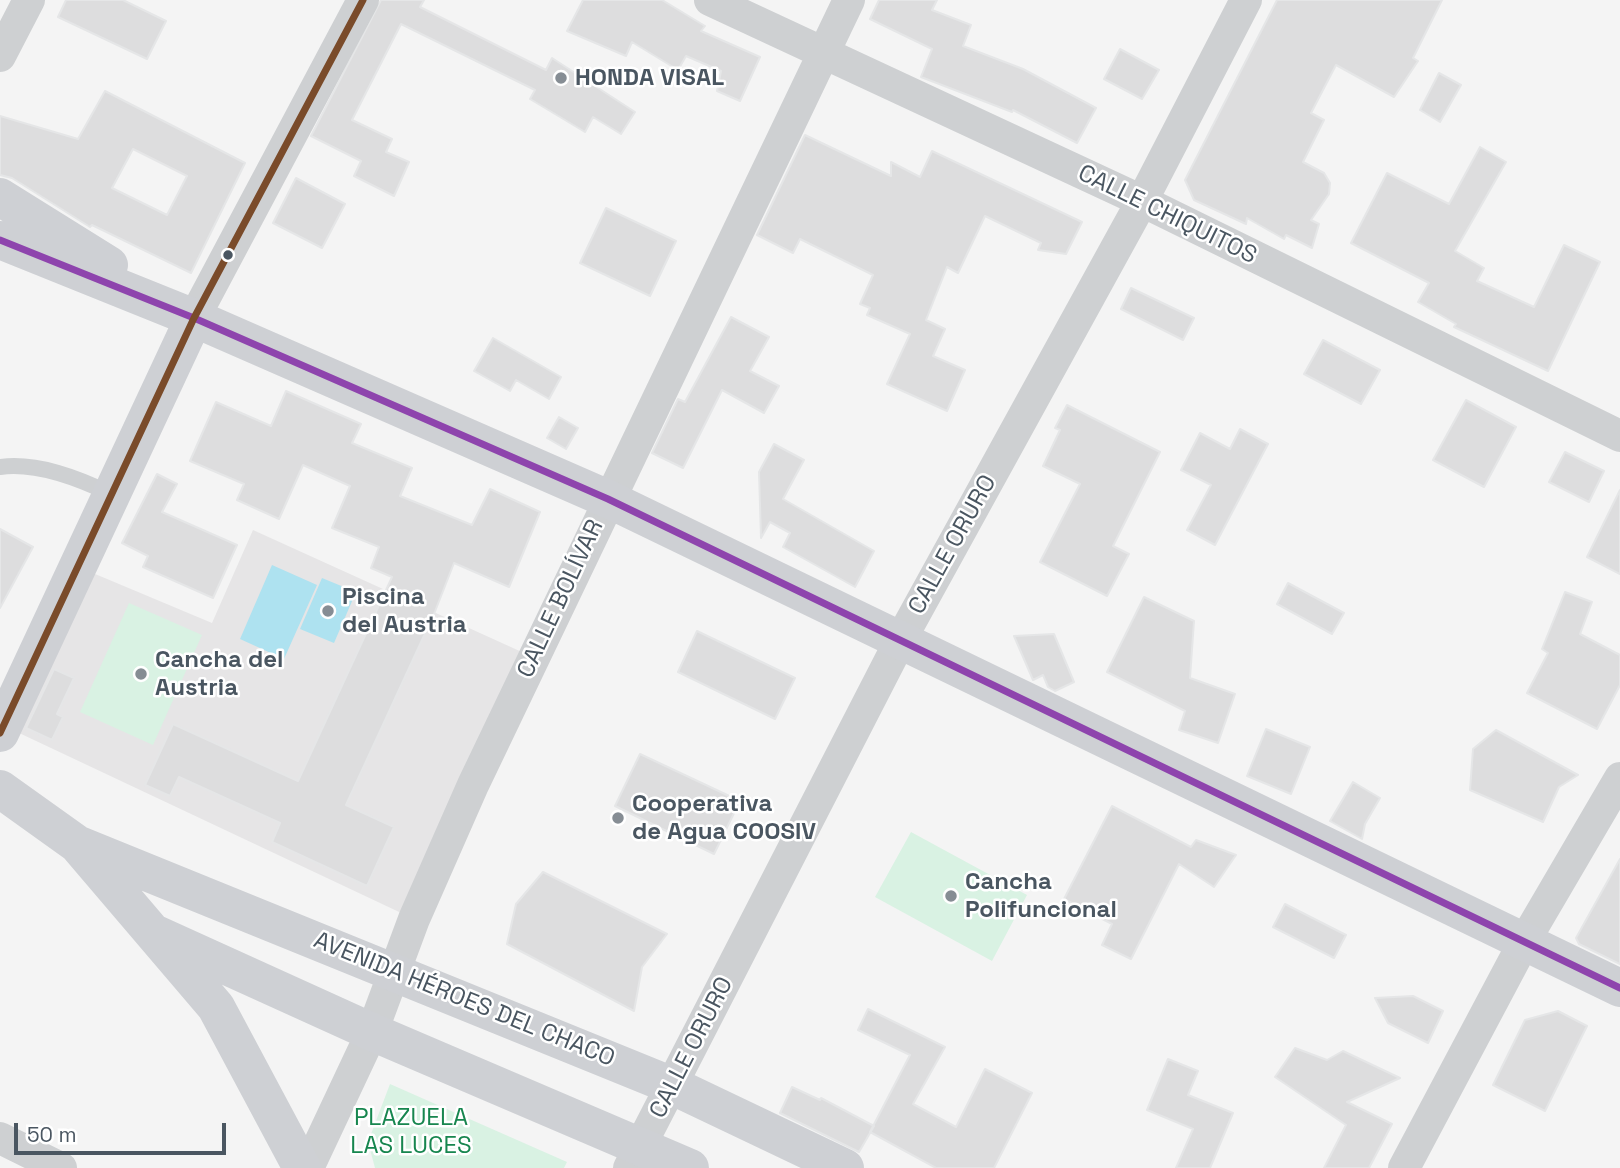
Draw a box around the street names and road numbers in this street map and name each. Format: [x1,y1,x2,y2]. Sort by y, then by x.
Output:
street label: CALLE CHIQUITOS [1073,159,1261,271]
street label: CALLE ORURO [903,470,1003,620]
street label: CALLE BOLÍVAR [512,515,610,683]
street label: AVENIDA HÉROES DEL CHACO [309,926,619,1074]
street label: CALLE ORURO [644,973,740,1123]

